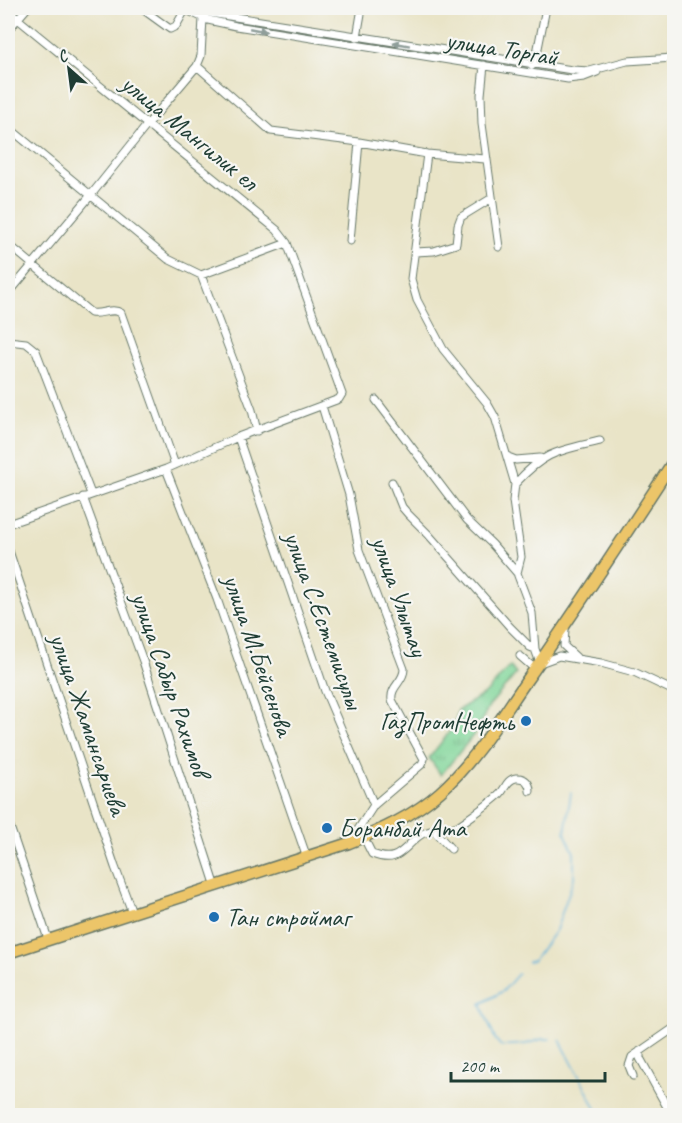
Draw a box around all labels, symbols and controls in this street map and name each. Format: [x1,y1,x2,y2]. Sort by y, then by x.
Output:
street label: улица Торгай [442,23,562,74]
one-way arrow [248,26,267,35]
north arrow [39,39,99,99]
one-way arrow [391,39,410,48]
text: С [54,45,72,67]
street label: улица Мангилик ел [113,66,266,199]
street label: улица С.Естемисулы [275,525,372,716]
street label: улица Улытау [363,530,436,663]
street label: улица М.Бейсенова [215,568,302,742]
street label: улица Сабыр Рахимов [123,586,219,786]
street label: улица Жамансариева [41,627,136,822]
place label: ГазПромНефть [380,705,516,739]
marker: ГазПромНефть [519,714,533,728]
place label: Боранбай Ата [339,812,468,845]
marker: Боранбай Ата [320,821,334,835]
place label: Тан строймаг [226,901,353,934]
marker: Тан строймаг [207,910,221,924]
scale bar [451,1045,606,1083]
text: 200 m [460,1055,501,1077]

